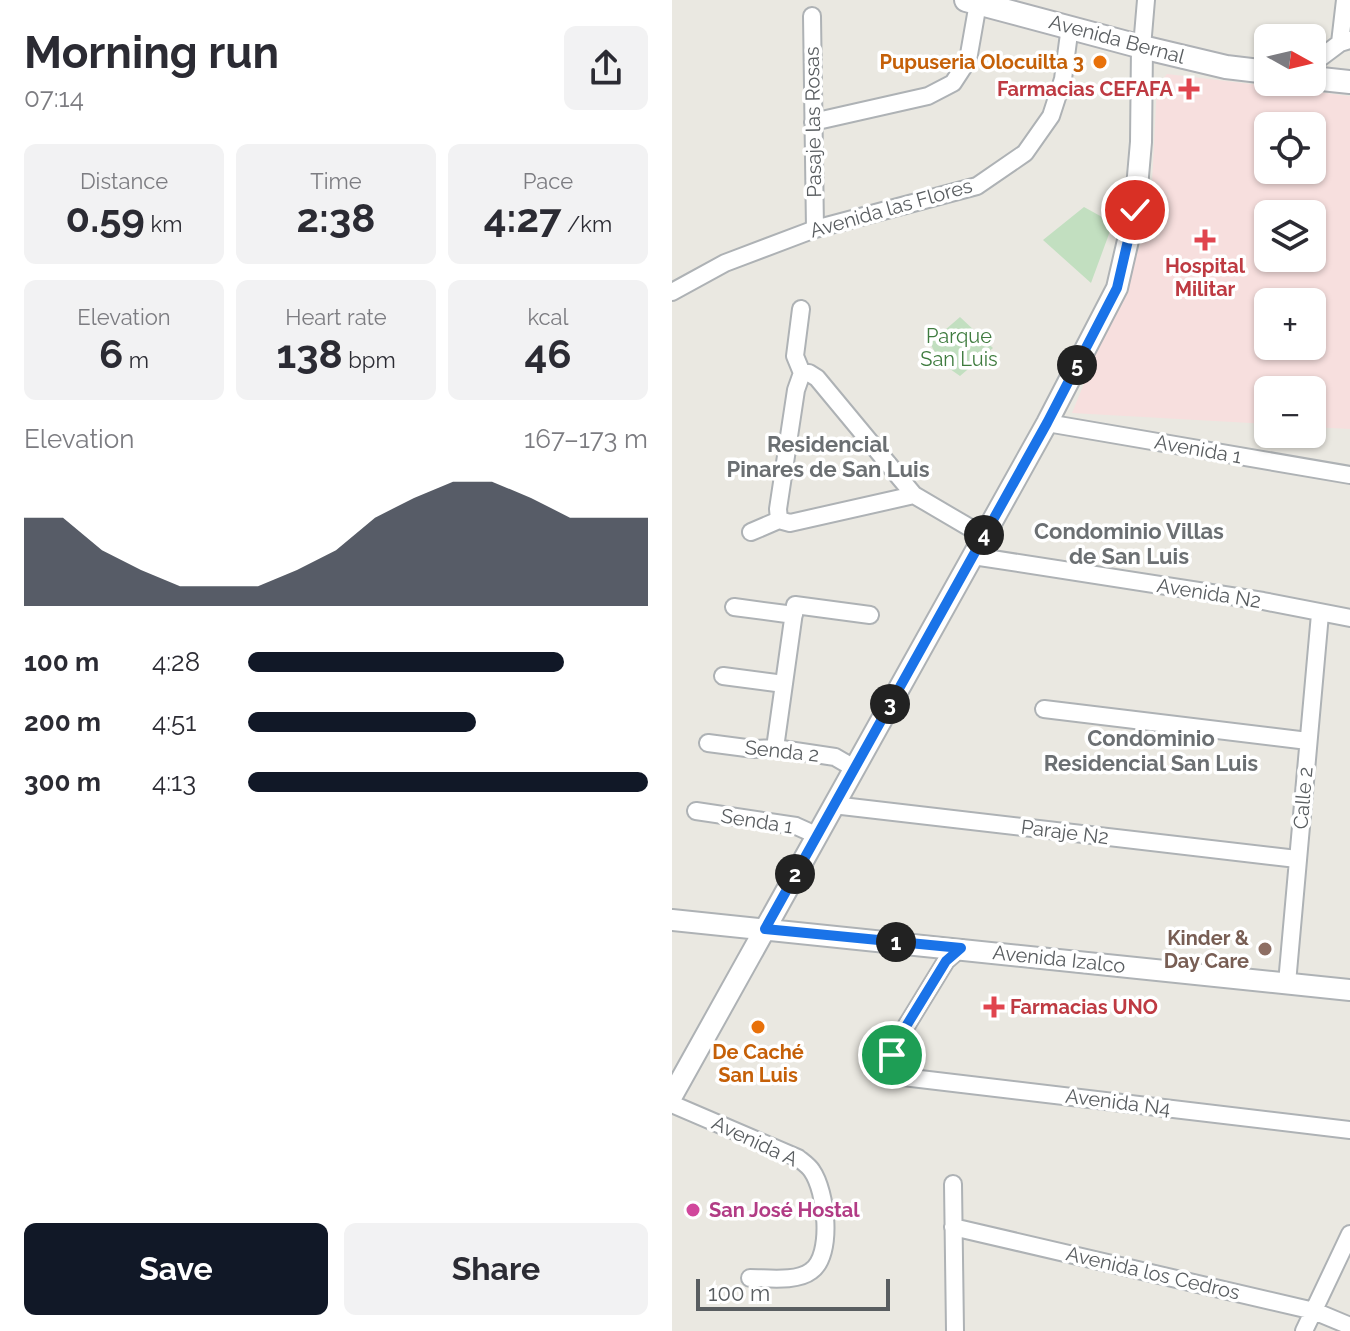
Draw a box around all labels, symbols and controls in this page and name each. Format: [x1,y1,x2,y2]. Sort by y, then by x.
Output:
street label: Avenida Bernal [1047,9,1188,69]
north arrow [1254,24,1326,96]
map controls [1254,24,1326,448]
button: share [564,26,648,110]
text: Morning run [24,27,279,78]
street label: Pasaje las Rosas [800,46,826,198]
place label: Pupuseria Olocuilta 3 [880,50,1084,74]
marker: Pupuseria Olocuilta 3 [1091,53,1109,71]
place label: Farmacias CEFAFA [997,77,1174,101]
marker: Farmacias CEFAFA [1180,80,1198,98]
text: 07:14 [24,83,84,113]
button: locate [1254,112,1326,184]
text: Distance [80,168,168,194]
text: Time [310,168,362,194]
text: Pace [523,168,573,194]
street label: Avenida las Flores [807,173,975,243]
pin [1101,176,1169,244]
icon: check [1113,188,1157,232]
text: 0.59 [66,194,145,241]
text: 2:38 [297,194,375,241]
text: 4:27 [484,194,561,241]
button: layers [1254,200,1326,272]
text: km [145,211,182,237]
text: /km [561,211,612,237]
marker: Hospital Militar [1194,229,1216,251]
place label: Hospital Militar [1165,254,1246,301]
button: + [1254,288,1326,360]
text: Elevation [77,304,171,330]
text: Heart rate [285,304,387,330]
text: kcal [527,304,569,330]
park label: Parque San Luis [920,324,998,371]
text: 6 [99,330,123,377]
text: 138 [276,330,343,377]
text: 46 [524,330,572,377]
pin: 5 [1057,345,1097,385]
text: m [123,347,149,373]
text: bpm [343,347,396,373]
text: 5 [1071,352,1083,378]
button: − [1254,376,1326,448]
text: Elevation [24,424,134,454]
text: 167–173 m [524,424,648,454]
street label: Avenida 1 [1153,430,1244,469]
district label: Residencial Pinares de San Luis [726,431,930,482]
pin: 4 [964,515,1004,555]
district label: Condominio Villas de San Luis [1034,518,1224,569]
text: 4 [978,522,990,548]
street label: Avenida N2 [1155,573,1263,613]
text: 100 m [24,647,99,677]
text: 4:28 [152,647,200,677]
pin: 3 [870,684,910,724]
text: 3 [884,691,896,717]
text: 200 m [24,707,101,737]
text: 4:51 [152,707,196,737]
district label: Condominio Residencial San Luis [1044,725,1258,776]
street label: Senda 2 [744,735,820,767]
street label: Calle 2 [1288,766,1318,830]
text: 300 m [24,767,101,797]
text: 4:13 [152,767,196,797]
street label: Senda 1 [719,803,795,839]
street label: Paraje N2 [1020,815,1110,849]
pin: 2 [775,854,815,894]
text: 2 [789,861,801,887]
pin: 1 [876,922,916,962]
place label: Kinder & Day Care [1164,926,1250,973]
text: 1 [891,929,901,955]
street label: Avenida Izalco [991,940,1127,978]
marker: Kinder & Day Care [1256,940,1274,958]
place label: Farmacias UNO [1010,995,1158,1019]
marker: Farmacias UNO [985,998,1003,1016]
marker: De Caché San Luis [749,1018,767,1036]
pin [858,1021,926,1089]
icon: arrive [870,1033,914,1077]
place label: De Caché San Luis [712,1040,804,1087]
street label: Avenida N4 [1064,1084,1172,1120]
street label: Avenida A [708,1111,802,1172]
place label: San José Hostal [709,1198,860,1222]
marker: San José Hostal [684,1201,702,1219]
button: Save [24,1223,328,1315]
button: Share [344,1223,648,1315]
street label: Avenida los Cedros [1064,1241,1242,1305]
scale bar [696,1275,890,1311]
text: 100 m [708,1280,770,1306]

